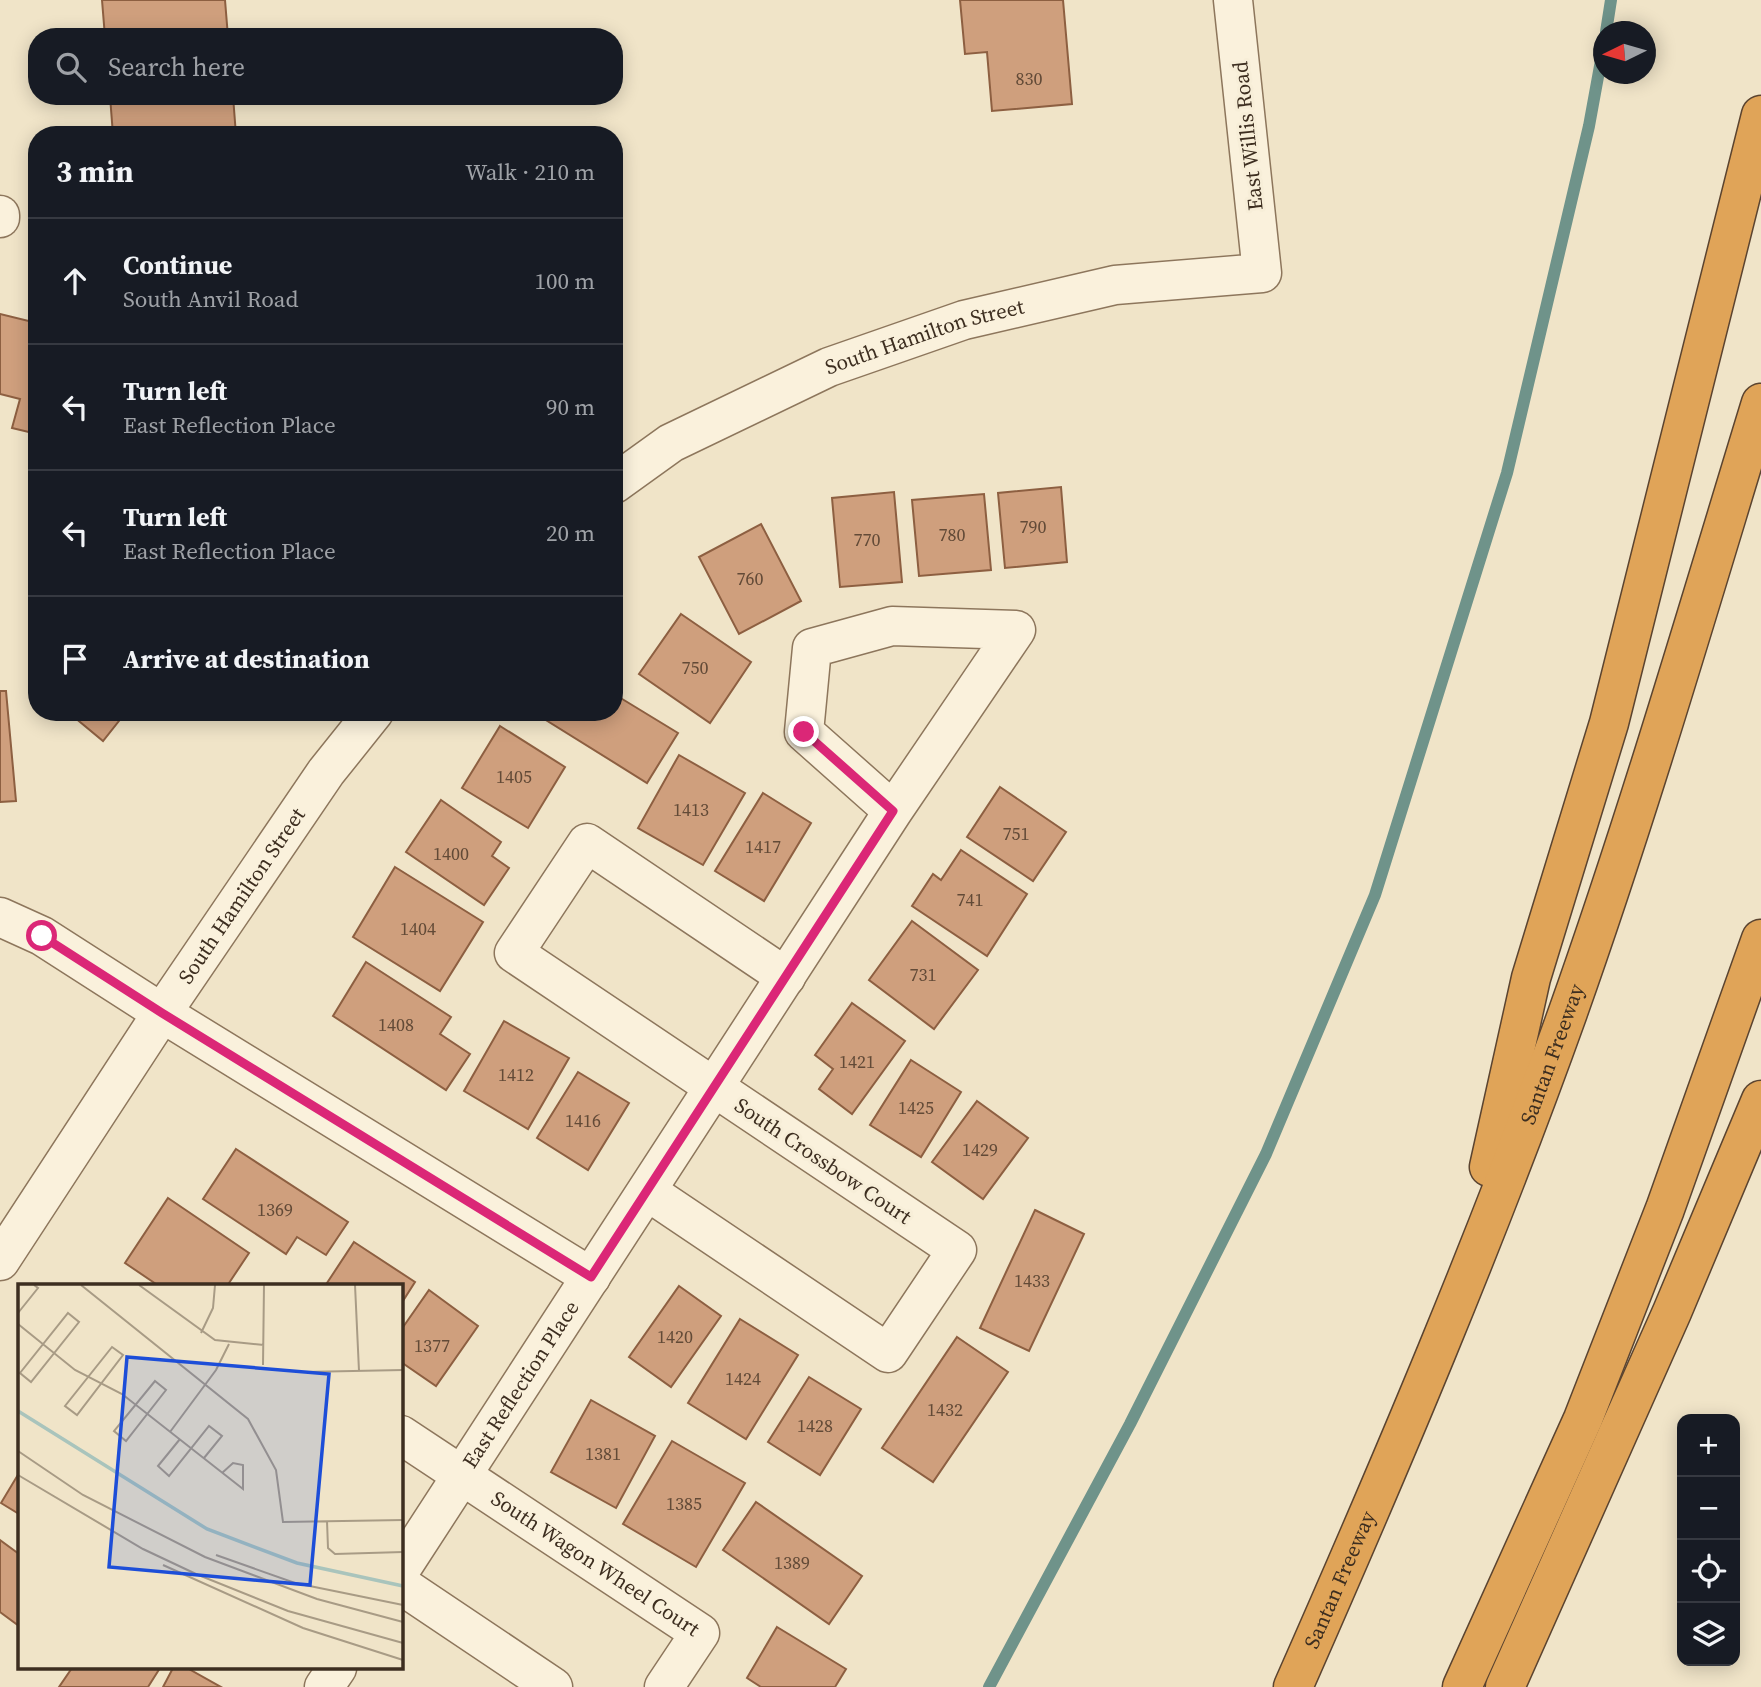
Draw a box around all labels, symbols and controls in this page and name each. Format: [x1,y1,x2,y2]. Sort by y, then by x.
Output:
north arrow [1593,21,1656,84]
search box [28,28,623,105]
icon: search [52,48,90,86]
text: Search here [108,49,245,85]
street label: East Willis Road [1225,60,1270,212]
house number: 830 [1016,66,1043,91]
text: 3 min [56,151,134,192]
text: Walk · 210 m [465,156,595,188]
text: Continue [123,247,232,283]
icon: ahead [56,262,94,300]
text: 100 m [534,265,595,297]
text: South Anvil Road [123,283,299,315]
street label: South Hamilton Street [821,292,1027,381]
text: Turn left [123,373,227,409]
icon: left [56,388,94,426]
text: 90 m [546,391,595,423]
text: East Reflection Place [123,409,336,441]
text: Turn left [123,499,227,535]
icon: left [56,514,94,552]
house number: 790 [1020,514,1047,539]
text: 20 m [546,517,595,549]
house number: 780 [939,522,966,547]
house number: 770 [854,527,881,552]
text: East Reflection Place [123,535,336,567]
house number: 760 [737,566,764,591]
icon: arrive [56,640,94,678]
text: Arrive at destination [123,641,370,677]
house number: 750 [682,655,709,680]
route end [788,716,819,747]
house number: 1405 [496,764,532,789]
house number: 1413 [673,797,709,822]
street label: South Hamilton Street [171,802,312,989]
house number: 751 [1003,821,1030,846]
house number: 1417 [745,834,781,859]
house number: 1400 [433,841,469,866]
house number: 741 [957,887,984,912]
house number: 1404 [400,916,436,941]
route start [26,920,57,951]
house number: 731 [910,962,937,987]
street label: Santan Freeway [1513,980,1591,1128]
house number: 1408 [378,1012,414,1037]
house number: 1421 [839,1049,875,1074]
house number: 1412 [498,1062,534,1087]
street label: South Crossbow Court [729,1091,918,1231]
house number: 1425 [898,1095,934,1120]
house number: 1416 [565,1108,601,1133]
house number: 1429 [962,1137,998,1162]
house number: 1369 [257,1197,293,1222]
house number: 1433 [1014,1268,1050,1293]
inset map [18,1284,402,1670]
street label: East Reflection Place [455,1295,585,1474]
house number: 1420 [657,1324,693,1349]
house number: 1377 [414,1333,450,1358]
house number: 1424 [725,1366,761,1391]
house number: 1432 [927,1397,963,1422]
house number: 1428 [797,1413,833,1438]
map controls [1677,1414,1740,1666]
button: + [1677,1414,1740,1477]
house number: 1381 [585,1441,621,1466]
button: − [1677,1477,1740,1540]
street label: South Wagon Wheel Court [486,1484,706,1643]
house number: 1385 [666,1491,702,1516]
street label: Santan Freeway [1297,1506,1382,1653]
button: locate [1677,1540,1740,1603]
house number: 1389 [774,1550,810,1575]
button: layers [1677,1603,1740,1666]

